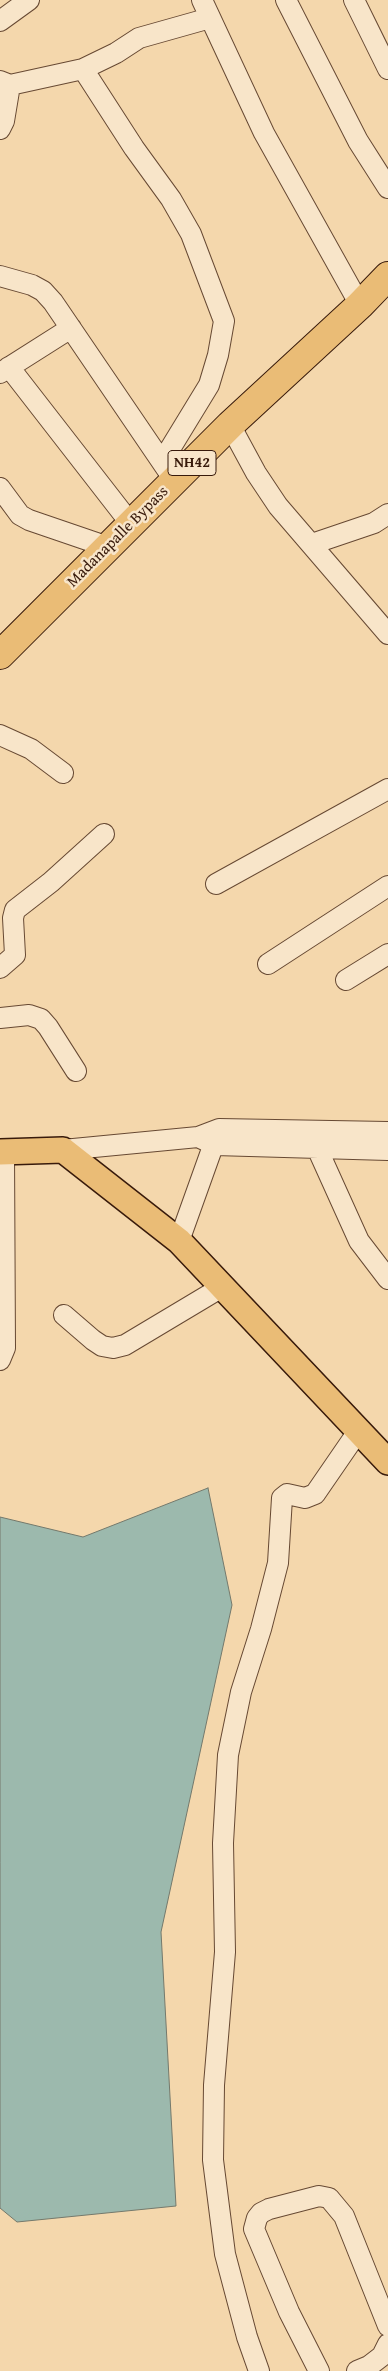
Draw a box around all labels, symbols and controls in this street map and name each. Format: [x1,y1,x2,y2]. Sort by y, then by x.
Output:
road number: NH42 [168,450,216,476]
street label: Madanapalle Bypass [63,482,173,592]

